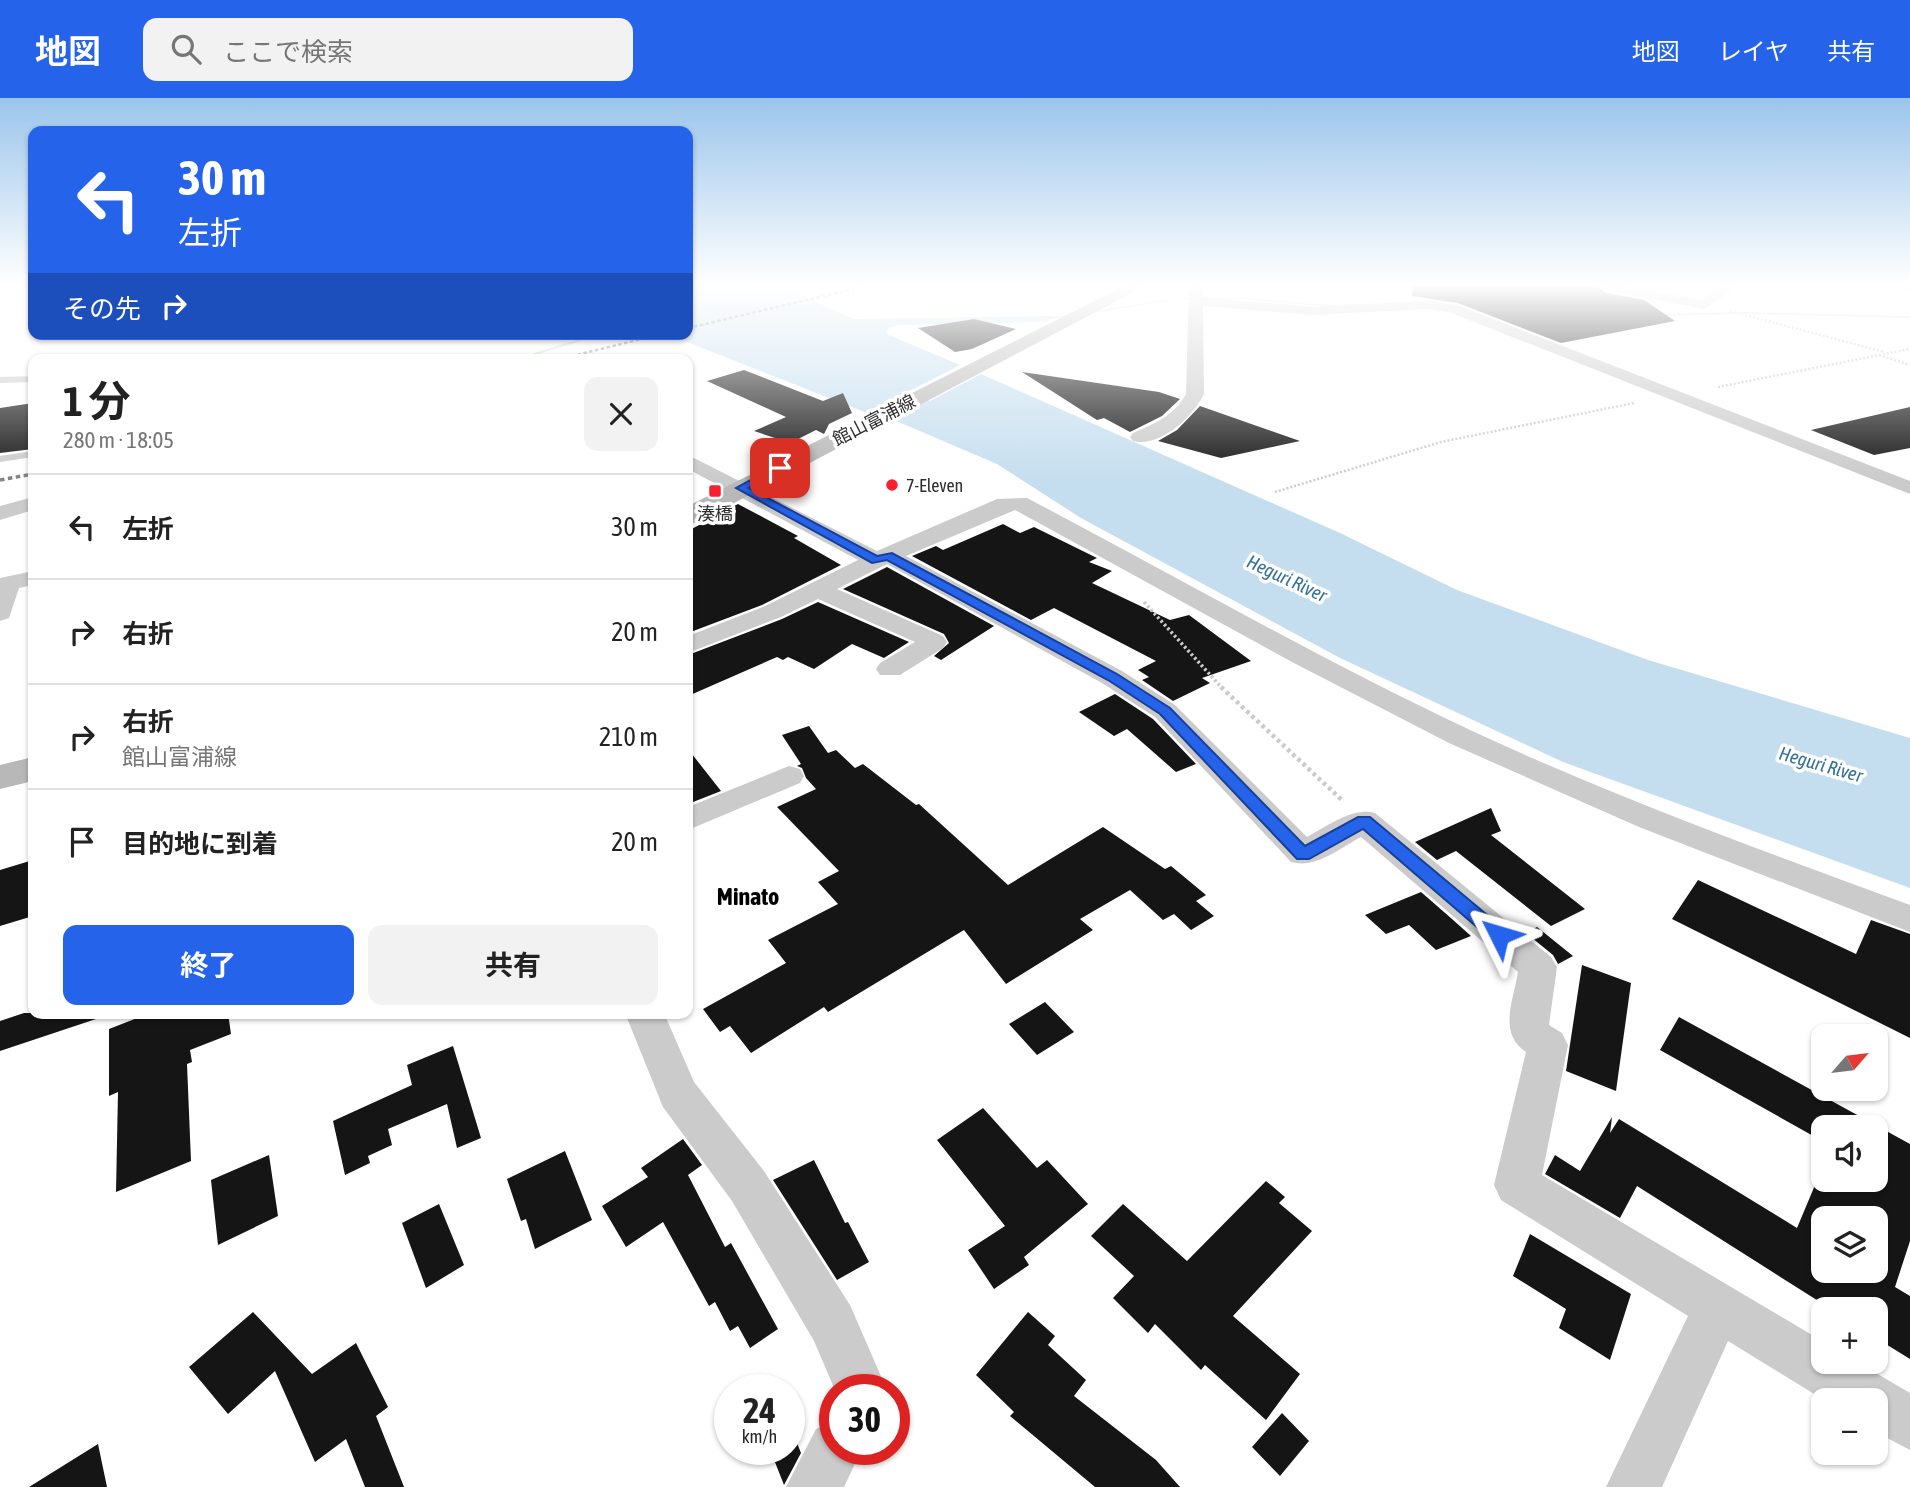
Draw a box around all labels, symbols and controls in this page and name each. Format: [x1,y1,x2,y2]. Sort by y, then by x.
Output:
search box [143,18,633,81]
icon: search [167,30,205,68]
text: 地図 [35,32,101,70]
text: ここで検索 [223,37,353,67]
text: 地図 [1632,38,1680,65]
text: レイヤ [1718,38,1789,65]
text: 共有 [1827,38,1875,65]
text: 30 m [178,149,266,205]
icon: left [63,154,154,245]
text: 左折 [178,214,242,251]
icon: right [155,287,193,325]
text: その先 [63,294,141,324]
text: 1 分 [63,377,131,425]
button: close [584,377,658,451]
street label: 館山富浦線 [829,390,919,450]
text: 280 m · 18:05 [63,427,174,453]
pin [750,438,810,498]
icon: arrive [761,449,799,487]
place label: 7-Eleven [906,475,963,496]
marker: 7-Eleven [884,477,900,493]
marker: 湊橋 [707,483,723,499]
place label: 湊橋 [697,503,733,524]
icon: left [63,508,101,546]
text: 30 m [611,512,658,542]
text: 左折 [122,514,174,544]
water label: Heguri River [1244,550,1332,607]
icon: right [63,613,101,651]
text: 20 m [611,617,658,647]
text: 右折 [122,619,174,649]
text: 右折 [122,707,174,737]
icon: right [63,718,101,756]
text: 210 m [599,722,658,752]
water label: Heguri River [1777,742,1867,787]
text: 館山富浦線 [122,744,237,770]
icon: arrive [63,823,101,861]
text: 20 m [611,827,658,857]
text: 目的地に到着 [122,829,278,859]
district label: Minato [717,883,779,910]
position arrow [1462,898,1536,972]
button: 終了 [63,925,354,1005]
button: 共有 [368,925,658,1005]
north arrow [1811,1024,1888,1101]
map controls [1811,1024,1888,1465]
button: sound [1811,1115,1888,1192]
button: layers [1811,1206,1888,1283]
button: + [1811,1297,1888,1374]
speed limit sign: 30 [819,1374,910,1465]
button: − [1811,1388,1888,1465]
text: 24 [743,1390,776,1430]
text: km/h [742,1426,777,1447]

